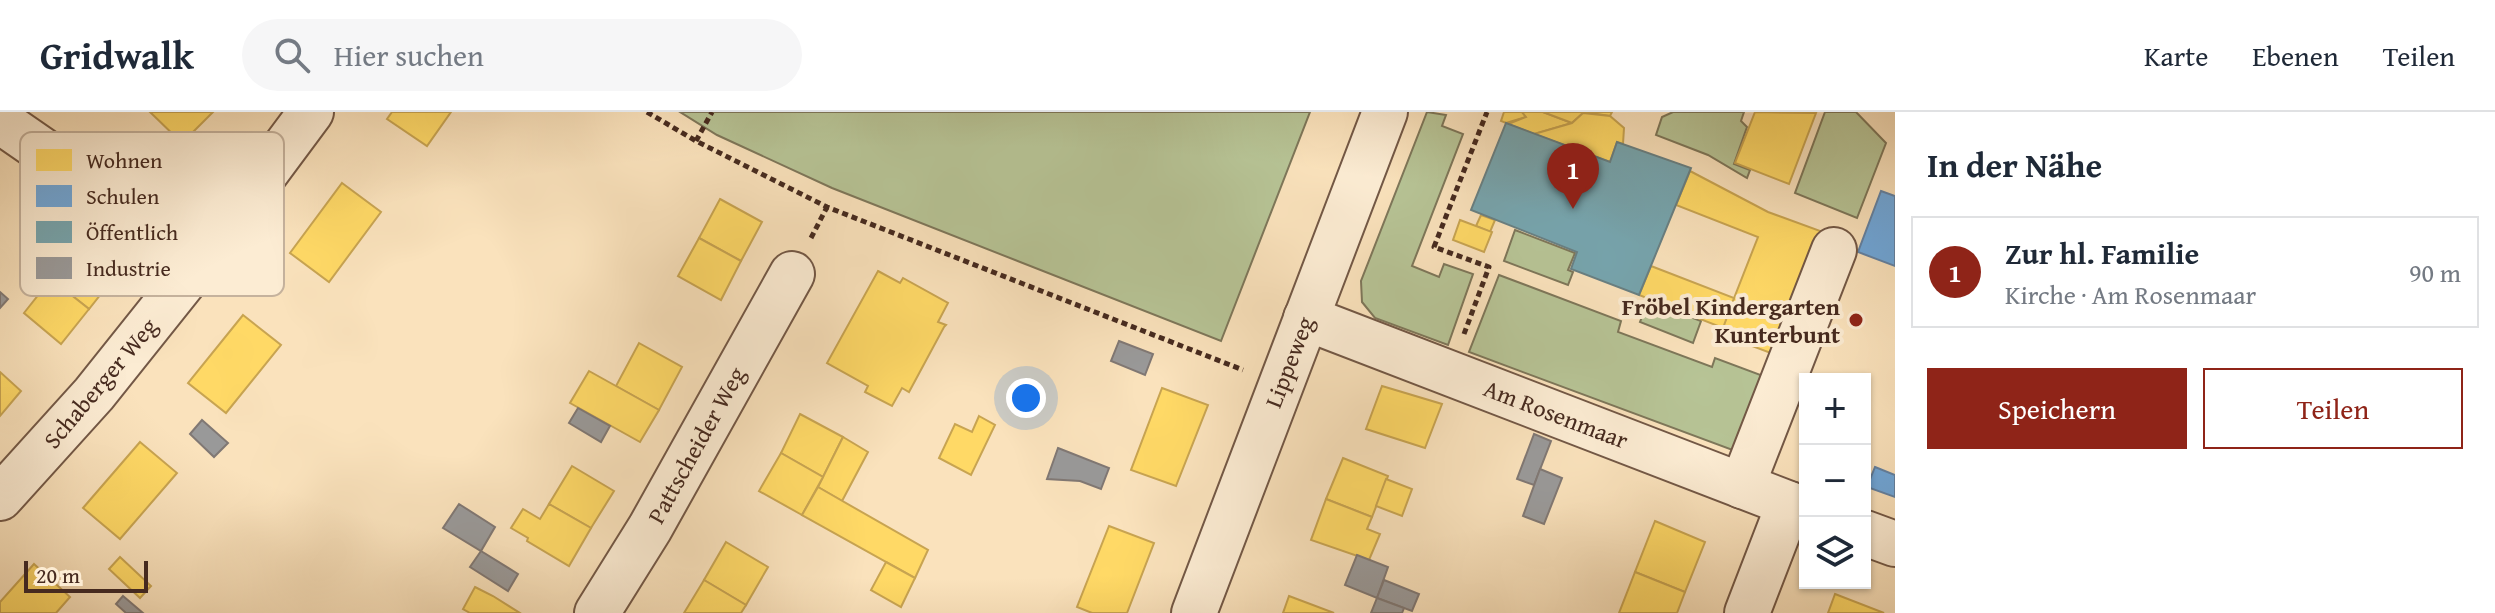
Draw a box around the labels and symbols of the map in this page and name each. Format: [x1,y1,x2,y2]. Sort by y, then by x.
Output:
legend [20,132,284,296]
pin: 1 [1547,143,1599,209]
text: Wohnen [86,144,163,176]
text: Schulen [86,180,160,212]
text: Öffentlich [86,216,179,248]
text: Industrie [86,252,171,284]
place label: Fröbel Kindergarten Kunterbunt [1622,289,1840,352]
street label: Schaberger Weg [35,310,165,456]
street label: Lippeweg [1256,311,1322,413]
marker: Fröbel Kindergarten Kunterbunt [1847,311,1865,329]
street label: Pattscheider Weg [638,360,754,530]
street label: Am Rosenmaar [1479,370,1633,458]
your location [1006,378,1046,418]
scale bar [24,557,148,593]

